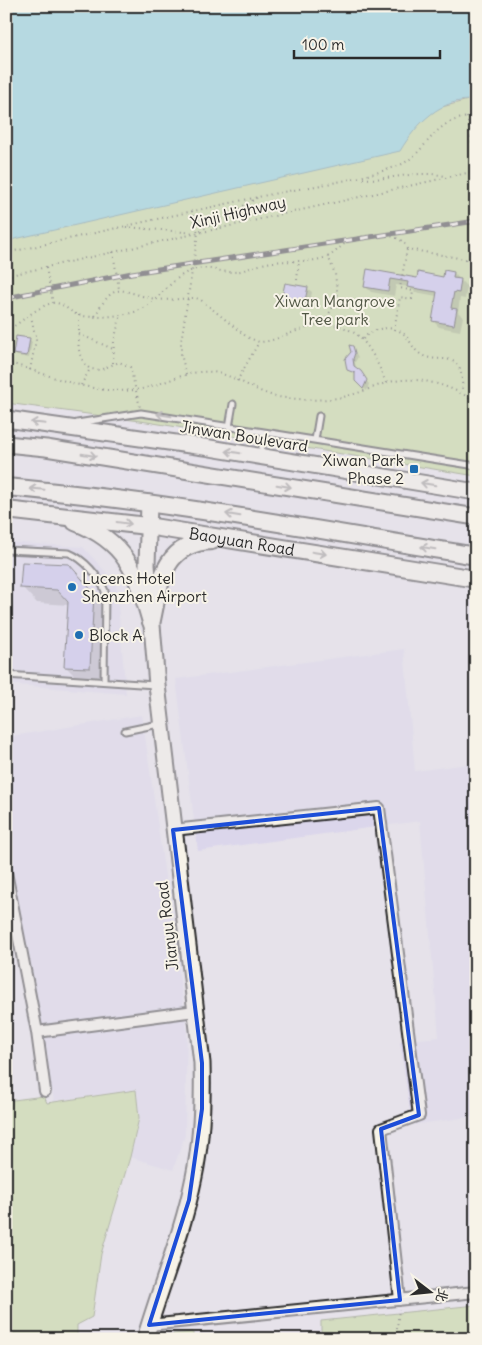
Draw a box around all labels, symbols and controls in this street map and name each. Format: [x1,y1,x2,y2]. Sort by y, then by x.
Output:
scale bar [294,28,441,60]
text: 100 m [302,35,344,54]
street label: Xinji Highway [188,191,288,233]
park label: Xiwan Mangrove Tree park [275,291,395,329]
one-way arrow [156,410,172,420]
street label: Jinwan Boulevard [179,416,309,456]
one-way arrow [30,418,46,428]
one-way arrow [225,446,241,456]
one-way arrow [81,450,97,460]
place label: Xiwan Park Phase 2 [323,450,404,488]
marker: Xiwan Park Phase 2 [408,463,420,475]
one-way arrow [420,479,436,489]
one-way arrow [276,481,292,491]
one-way arrow [29,485,45,494]
one-way arrow [225,510,241,520]
one-way arrow [116,518,132,528]
street label: Baoyuan Road [188,523,296,560]
one-way arrow [420,542,436,552]
one-way arrow [311,549,327,559]
place label: Lucens Hotel Shenzhen Airport [82,568,208,606]
marker: Lucens Hotel Shenzhen Airport [66,581,78,593]
place label: Block A [89,625,142,645]
marker: Block A [73,629,85,641]
street label: Jianyu Road [152,880,182,972]
north arrow [404,1268,454,1318]
text: 北 [432,1286,453,1305]

